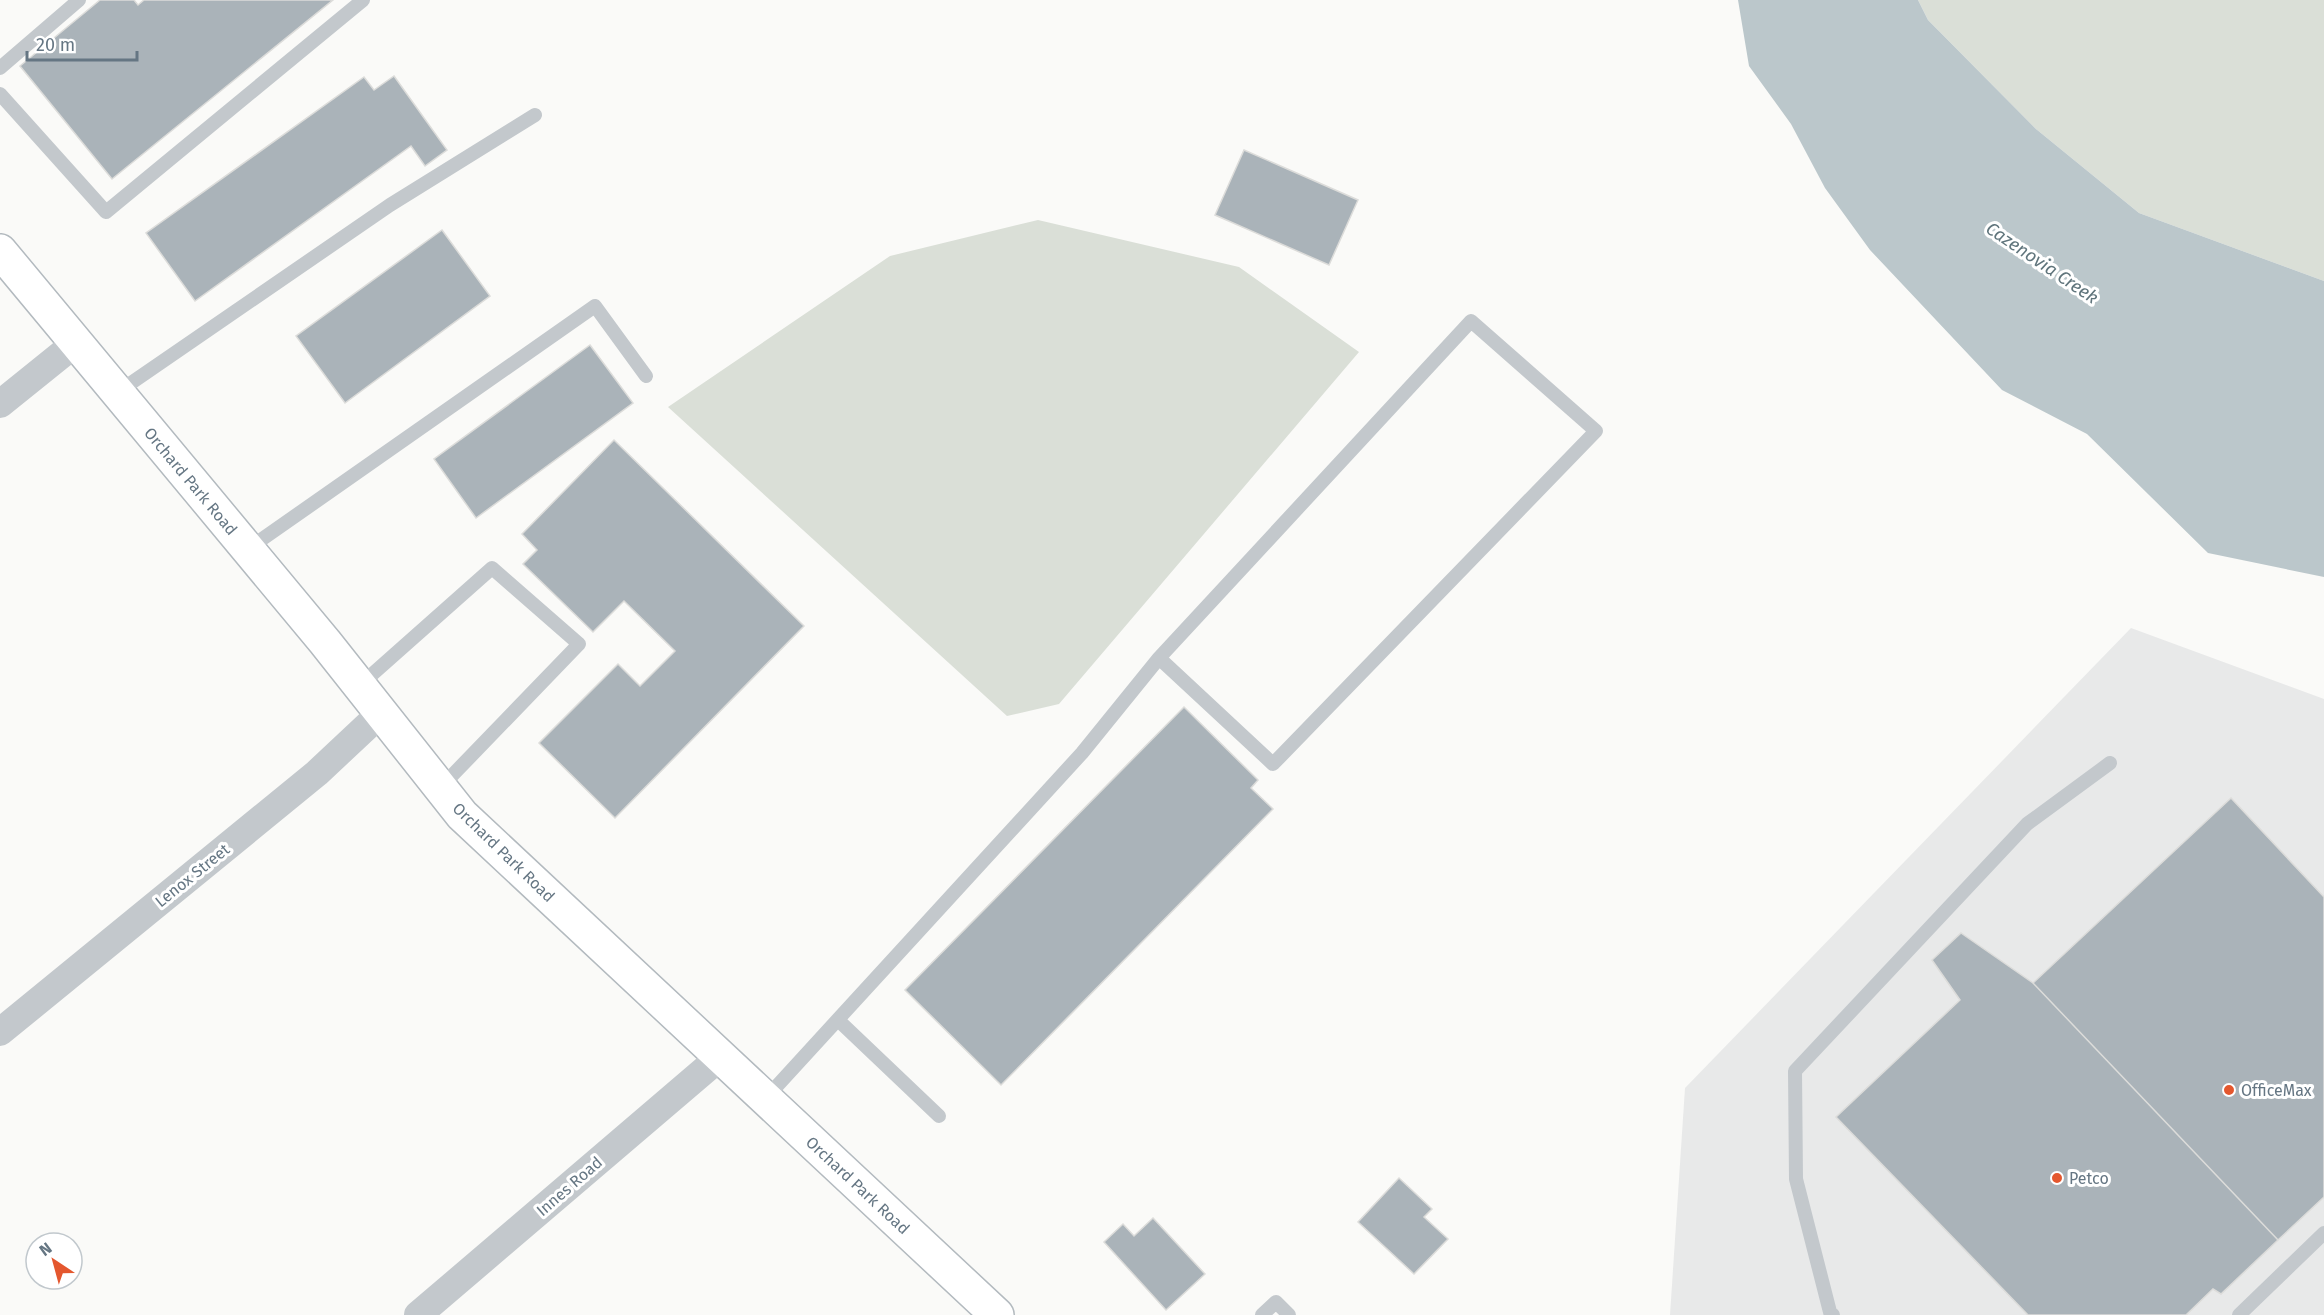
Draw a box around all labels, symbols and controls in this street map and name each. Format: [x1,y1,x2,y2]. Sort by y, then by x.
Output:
scale bar [27,24,136,62]
text: 20 m [36,34,75,56]
water label: Cazenovia Creek [1982,217,2102,309]
street label: Orchard Park Road [140,424,241,539]
street label: Orchard Park Road [449,799,559,906]
street label: Lenox Street [151,839,234,911]
place label: OfficeMax [2241,1081,2312,1100]
marker: OfficeMax [2222,1083,2236,1097]
street label: Orchard Park Road [802,1133,913,1238]
street label: Innes Road [533,1153,606,1220]
place label: Petco [2069,1169,2109,1188]
marker: Petco [2050,1171,2064,1185]
north arrow [24,1231,84,1291]
text: N [36,1238,55,1260]

